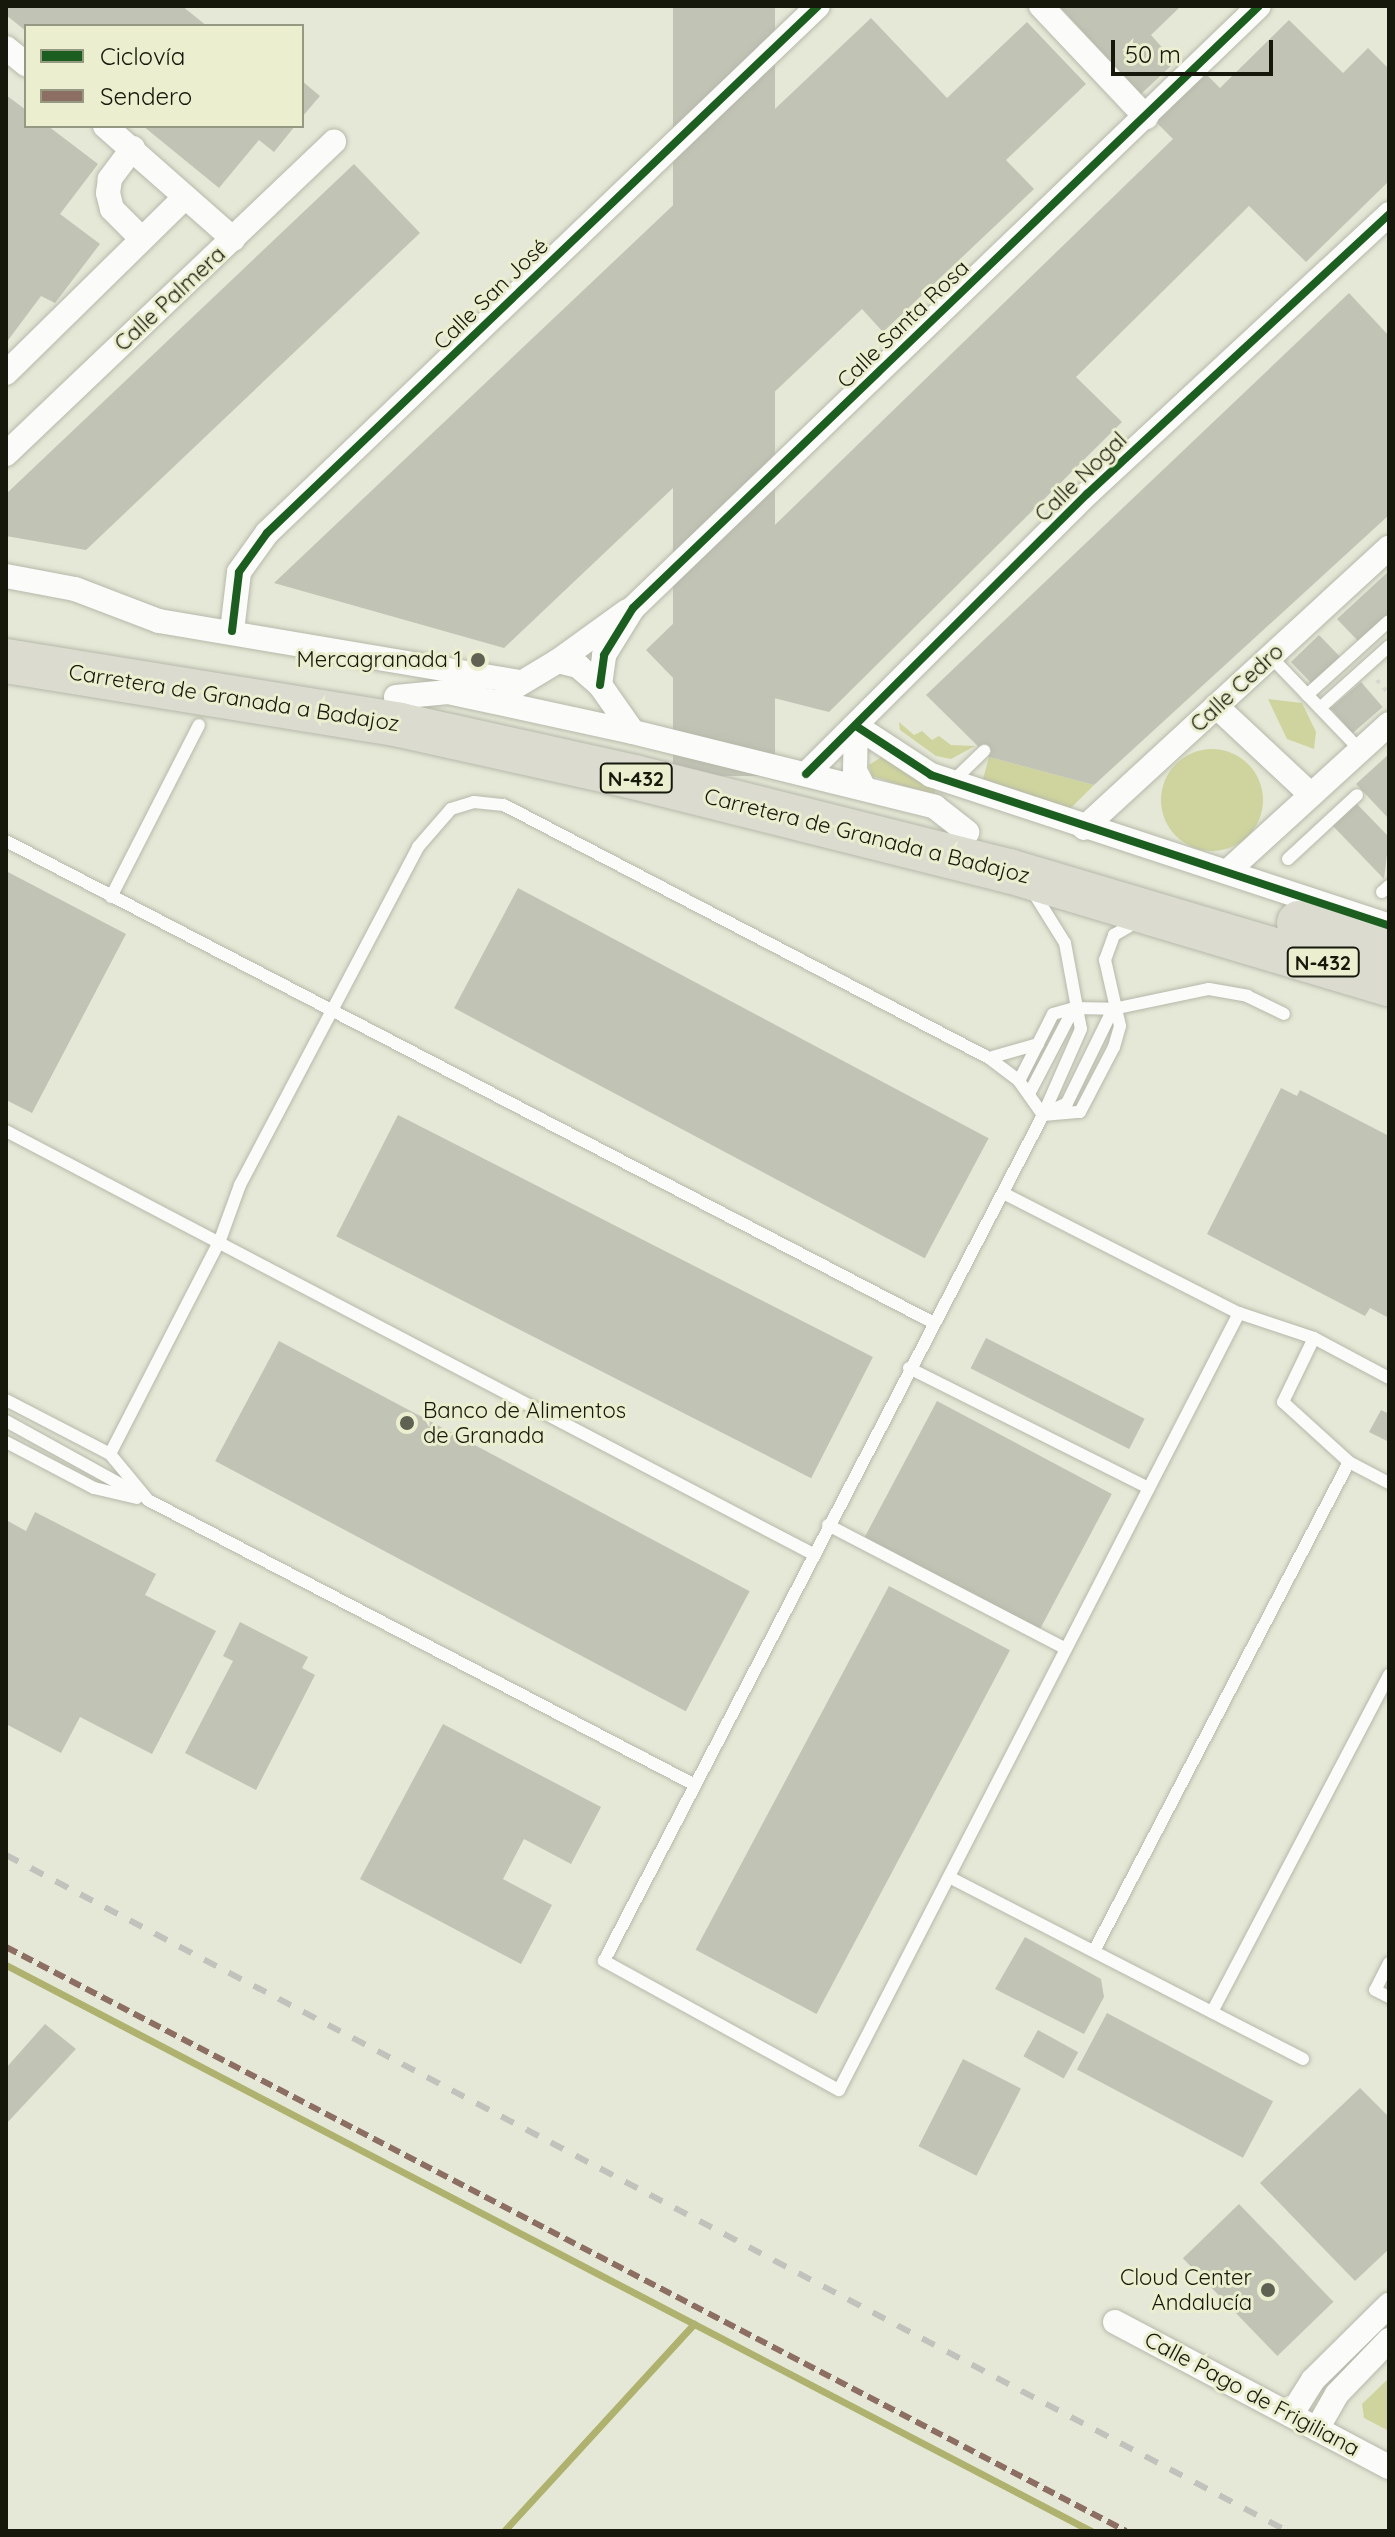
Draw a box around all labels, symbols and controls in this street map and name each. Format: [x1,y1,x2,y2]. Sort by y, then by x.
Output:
legend [24,24,304,128]
scale bar [1115,24,1277,74]
text: 50 m [1125,39,1181,69]
text: Ciclovía [100,41,185,71]
text: Sendero [100,81,192,111]
street label: Calle San José [428,233,554,355]
street label: Calle Palmera [109,241,231,357]
street label: Calle Santa Rosa [832,254,974,394]
street label: Calle Nogal [1030,427,1132,527]
street label: Calle Cedro [1185,638,1289,738]
place label: Mercagranada 1 [297,647,462,673]
marker: Mercagranada 1 [469,651,487,669]
street label: Carretera de Granada a Badajoz [67,659,401,737]
road number: N-432 [598,762,674,794]
street label: Carretera de Granada a Badajoz [702,783,1032,889]
road number: N-432 [1285,946,1361,978]
place label: Banco de Alimentos de Granada [423,1397,626,1448]
marker: Banco de Alimentos de Granada [398,1414,416,1432]
place label: Cloud Center Andalucía [1120,2264,1252,2316]
marker: Cloud Center Andalucía [1259,2281,1277,2299]
street label: Calle Pago de Frigiliana [1140,2326,1364,2462]

